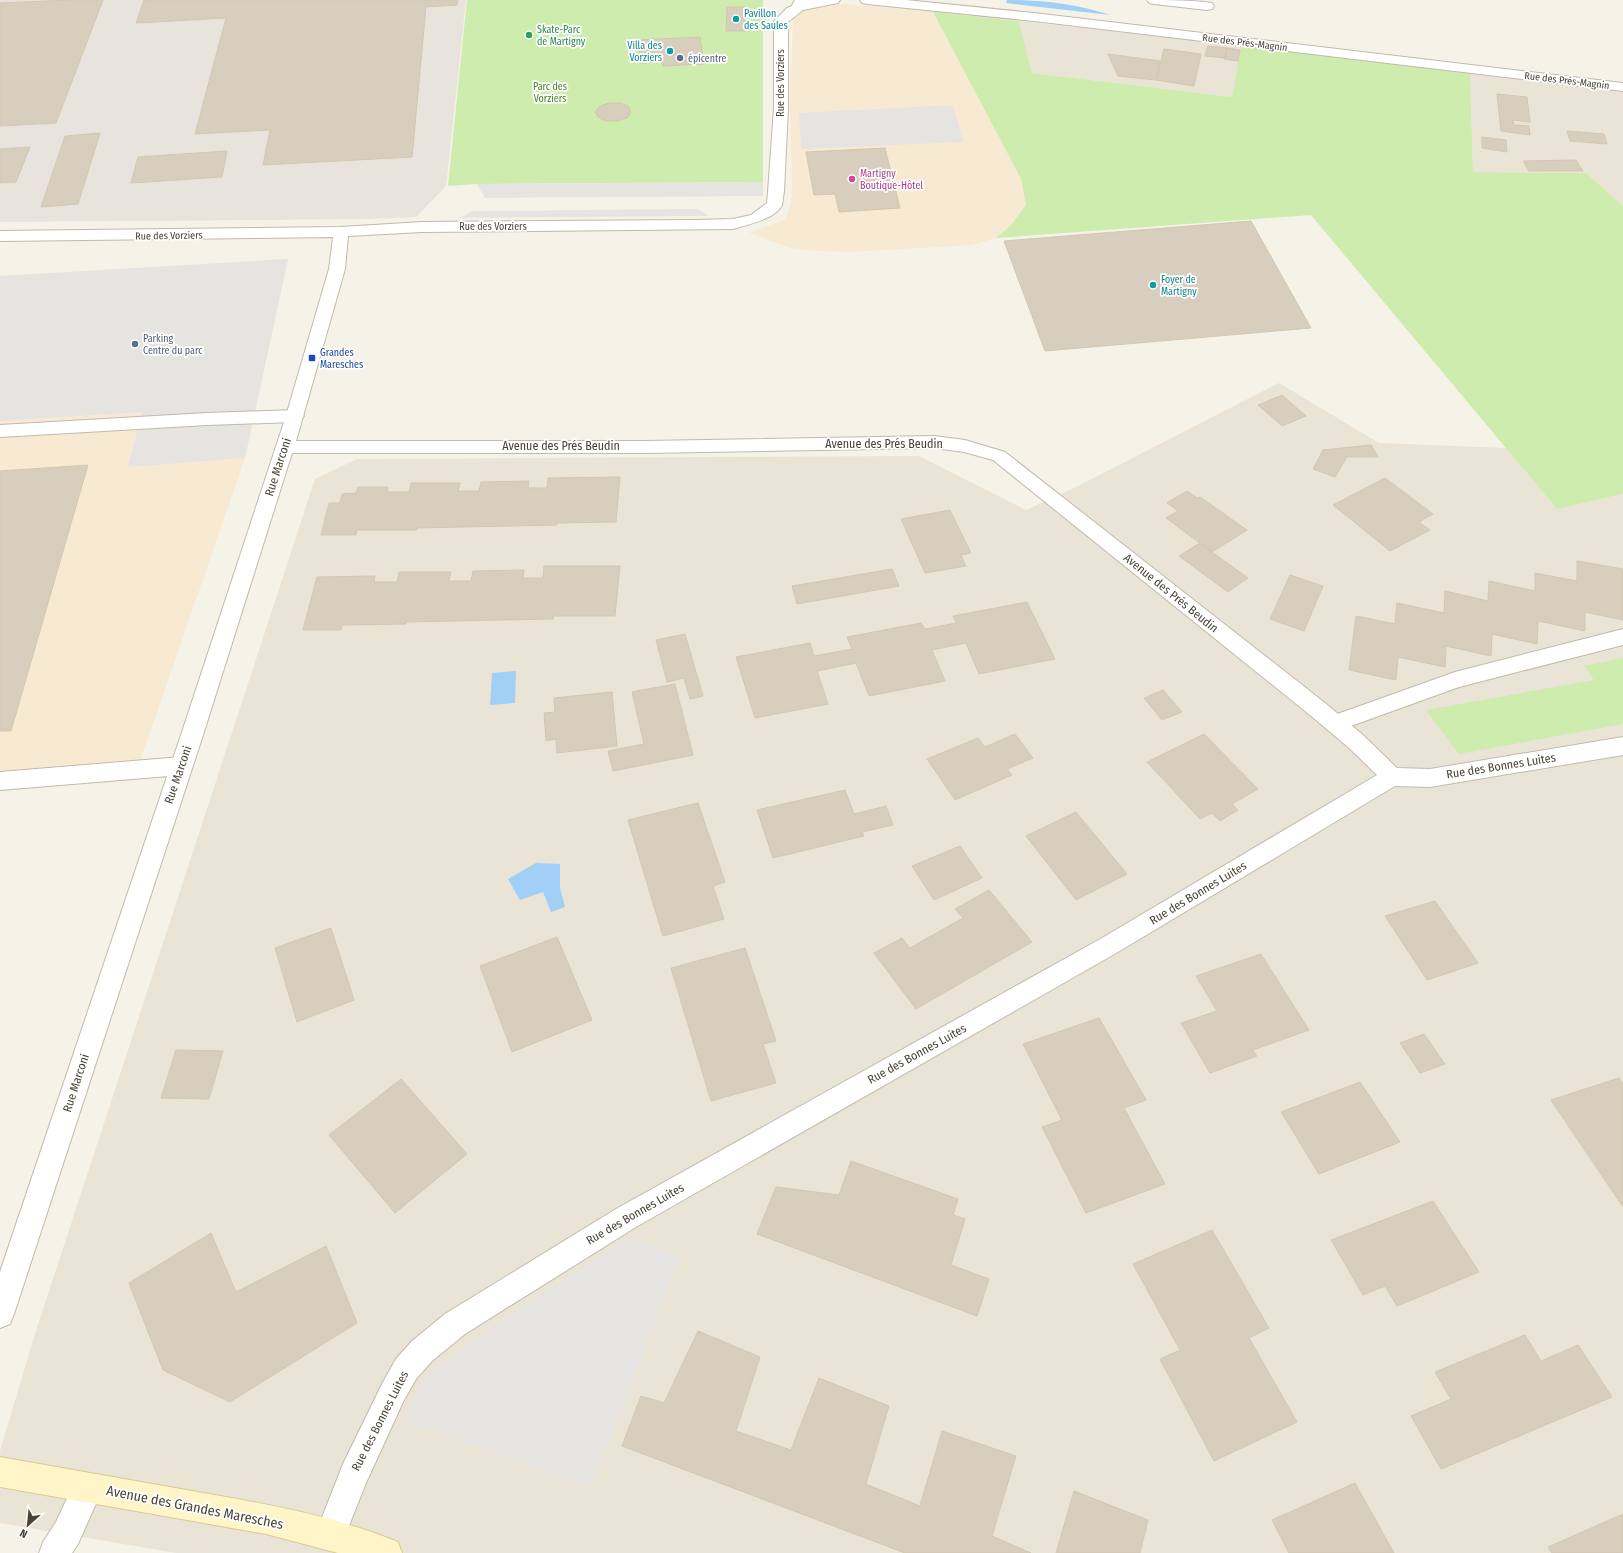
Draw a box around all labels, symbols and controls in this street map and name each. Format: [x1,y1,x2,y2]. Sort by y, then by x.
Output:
place label: Pavillon des Saules [744,8,788,32]
marker: Pavillon des Saules [731,14,741,24]
place label: Skate-Parc de Martigny [537,24,586,48]
marker: Skate-Parc de Martigny [524,30,534,40]
street label: Rue des Prés-Magnin [1202,32,1288,54]
place label: Villa des Vorziers [627,40,662,64]
marker: Villa des Vorziers [665,46,675,56]
street label: Rue des Vorziers [775,49,787,117]
marker: épicentre [675,53,685,63]
place label: épicentre [688,53,727,65]
street label: Rue des Prés-Magnin [1524,70,1610,92]
park label: Parc des Vorziers [533,81,567,105]
place label: Martigny Boutique-Hôtel [860,168,923,192]
marker: Martigny Boutique-Hôtel [847,174,857,184]
street label: Rue des Vorziers [459,221,527,233]
street label: Rue des Vorziers [135,229,203,243]
place label: Foyer de Martigny [1161,274,1197,298]
marker: Foyer de Martigny [1148,280,1158,290]
place label: Parking Centre du parc [143,333,203,357]
marker: Parking Centre du parc [130,339,140,349]
place label: Grandes Maresches [320,347,363,371]
marker: Grandes Maresches [307,353,317,363]
street label: Rue Marconi [262,436,294,498]
street label: Avenue des Prés Beudin [825,437,943,451]
street label: Avenue des Prés Beudin [502,439,620,453]
street label: Avenue des Prés Beudin [1121,551,1221,635]
street label: Rue Marconi [162,744,194,806]
street label: Rue des Bonnes Luites [1445,750,1557,782]
street label: Rue des Bonnes Luites [1147,859,1249,927]
street label: Rue des Bonnes Luites [865,1021,969,1087]
street label: Rue Marconi [60,1052,92,1114]
street label: Rue des Bonnes Luites [584,1180,686,1248]
street label: Rue des Bonnes Luites [349,1369,411,1473]
street label: Avenue des Grandes Maresches [105,1482,285,1533]
north arrow [8,1505,48,1545]
text: N [18,1526,30,1541]

